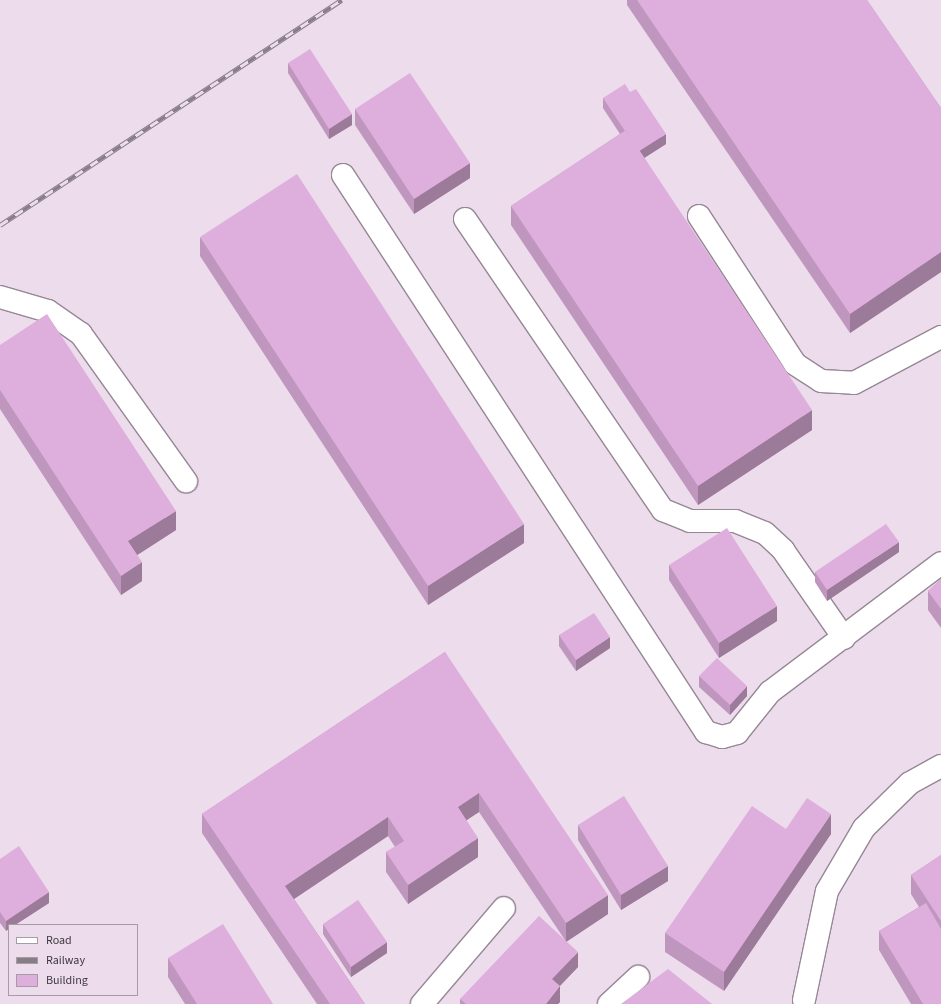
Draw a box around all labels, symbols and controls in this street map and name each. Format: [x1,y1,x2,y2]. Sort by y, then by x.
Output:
legend [8,924,138,996]
text: Road [46,932,72,949]
text: Railway [46,952,85,969]
text: Building [46,972,88,989]

